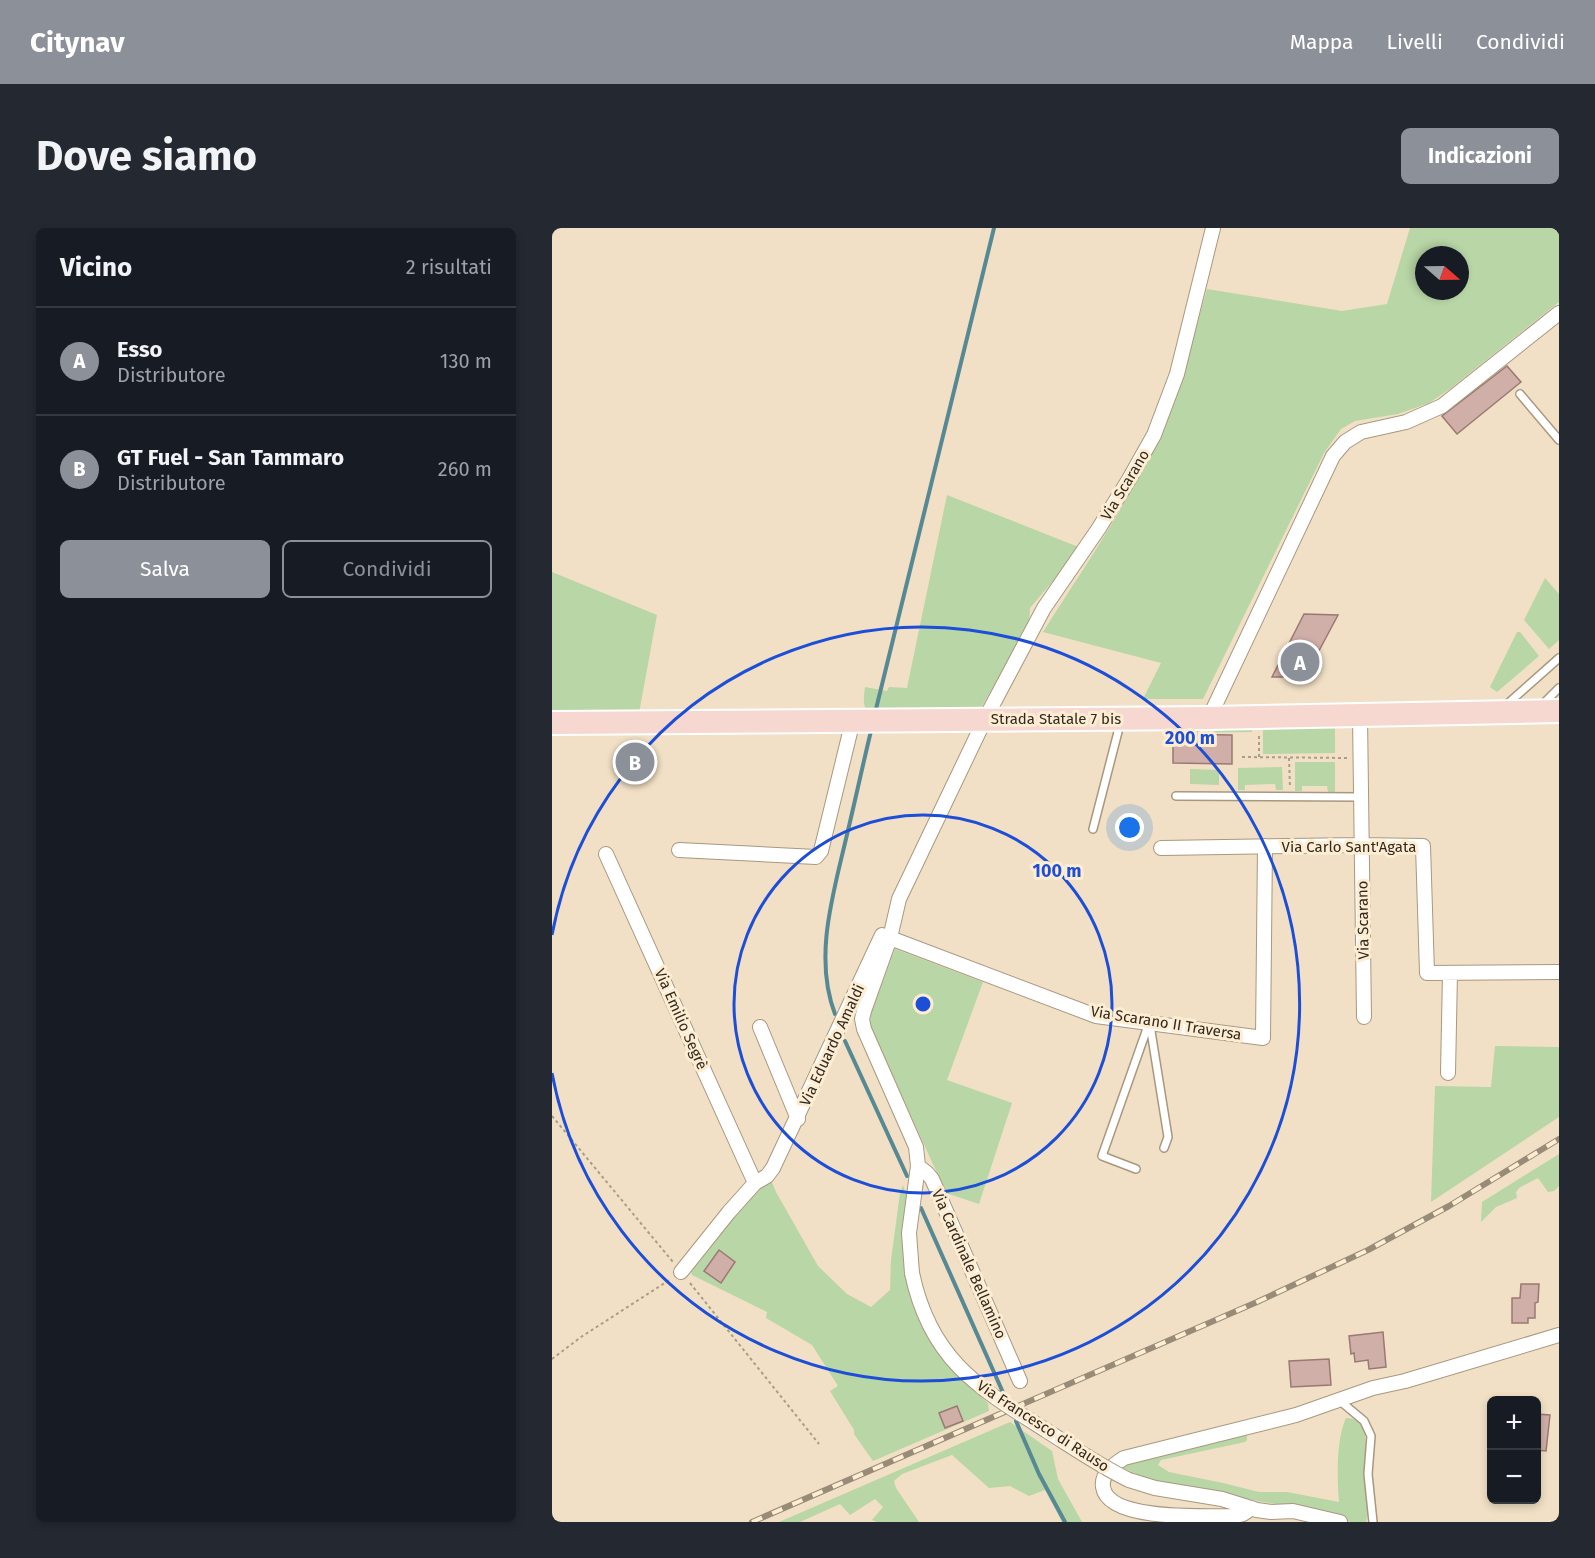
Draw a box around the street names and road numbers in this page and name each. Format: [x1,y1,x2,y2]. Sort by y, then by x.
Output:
street label: Via Scarano [1097,446,1153,524]
street label: Strada Statale 7 bis [991,710,1121,728]
street label: Via Carlo Sant'Agata [1282,838,1416,856]
street label: Via Scarano [1353,880,1373,960]
street label: Via Emilio Segrè [651,966,711,1072]
street label: Via Eduardo Amaldi [796,981,868,1109]
street label: Via Scarano II Traversa [1089,1002,1243,1044]
street label: Via Cardinale Bellamino [928,1186,1010,1342]
street label: Via Francesco di Rauso [973,1376,1113,1476]

